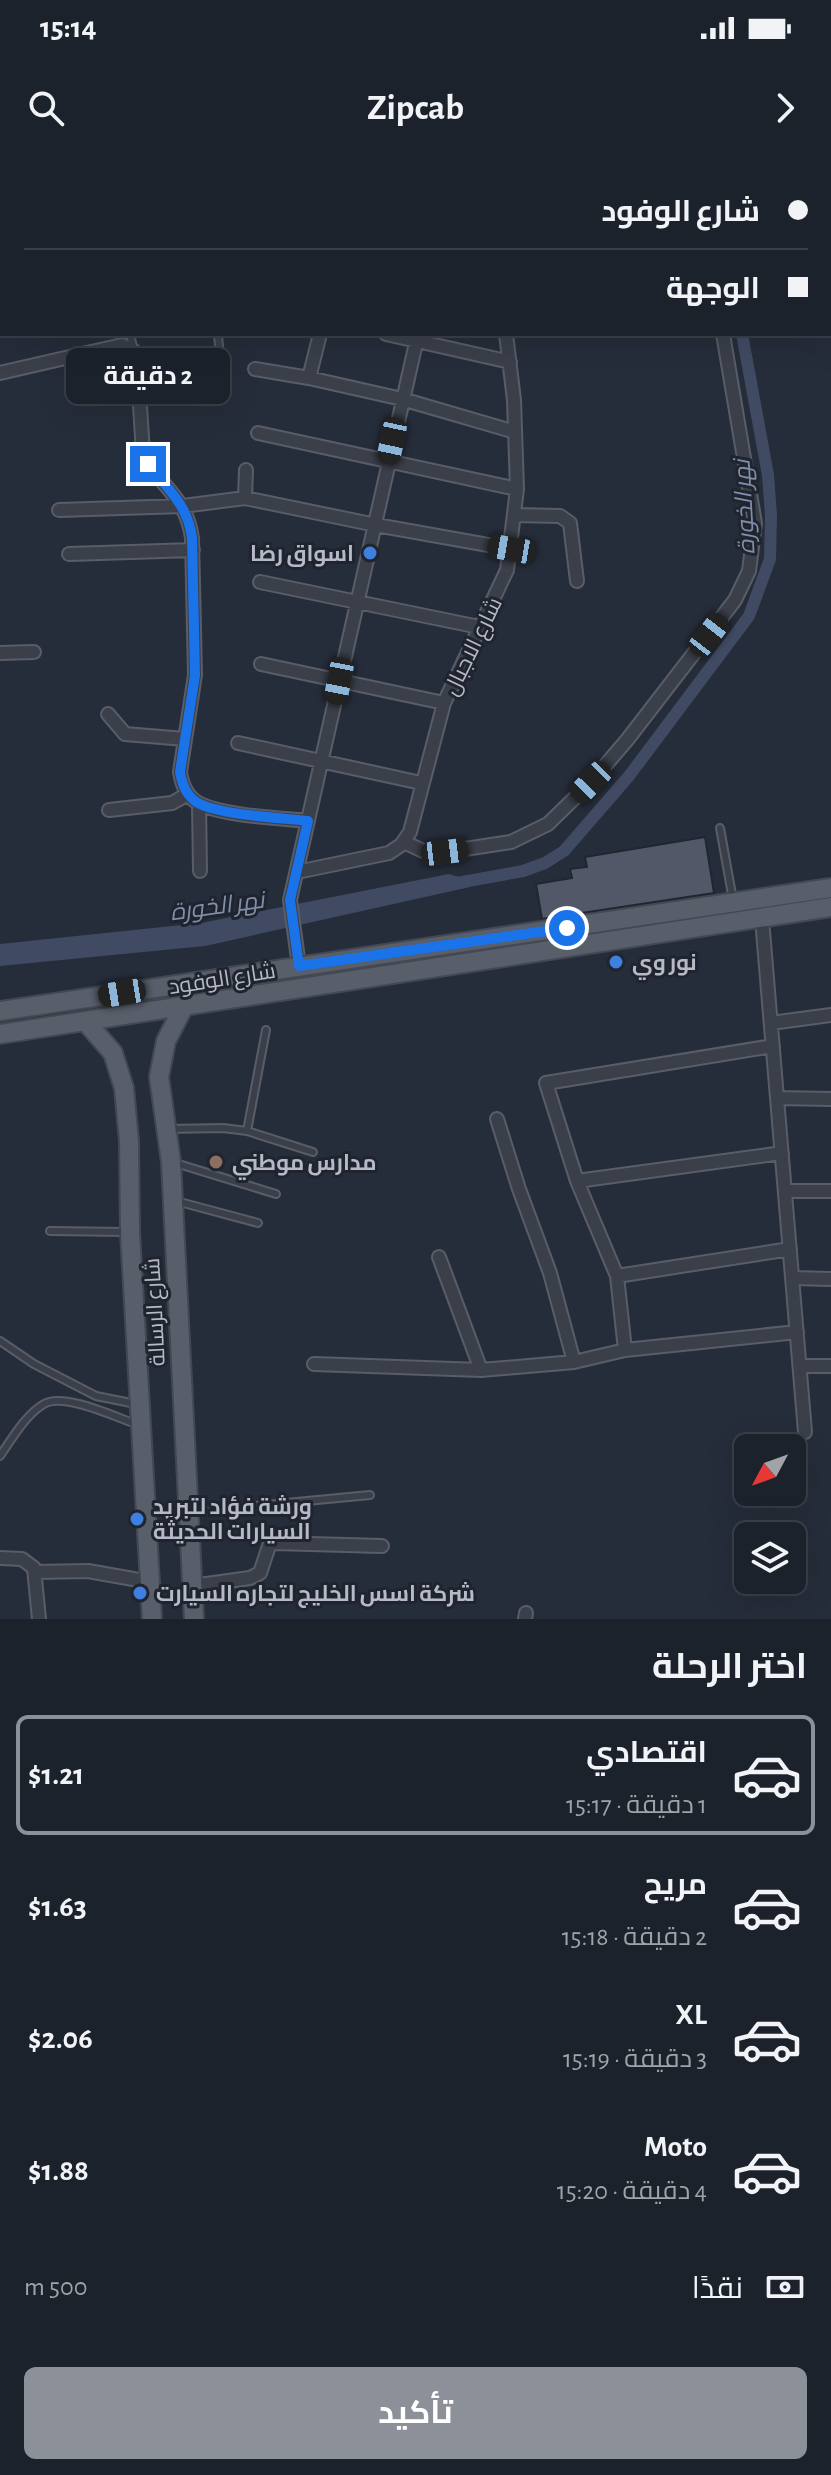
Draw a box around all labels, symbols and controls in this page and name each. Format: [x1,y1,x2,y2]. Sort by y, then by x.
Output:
text: 15:14 [40,13,97,43]
icon: search [24,86,68,130]
icon: forward [763,86,807,130]
text: Zipcab [367,90,464,126]
text: شارع الوفود [601,197,760,227]
text: الوجهة [666,274,760,304]
callout: 2 دقيقة [66,348,230,404]
text: 2 دقيقة [103,363,193,389]
car [375,415,409,467]
route end [130,446,166,482]
water label: نهر الخورة [730,456,760,555]
car [485,533,537,565]
place label: اسواق رضا [250,543,354,567]
marker: اسواق رضا [361,544,379,562]
street label: شارع الاجبال [440,594,509,700]
car [685,609,733,661]
car [323,655,355,707]
car [566,756,616,808]
car [420,837,470,867]
water label: نهر الخورة [169,888,268,926]
route start [549,910,585,946]
place label: نور وي [632,952,697,980]
marker: نور وي [607,953,625,971]
street label: شارع الوفود [167,960,277,1001]
car [96,977,148,1009]
place label: مدارس موطني [232,1152,377,1180]
marker: مدارس موطني [207,1153,225,1171]
street label: شارع الرسالة [141,1257,172,1367]
north arrow [734,1434,806,1506]
map controls [734,1434,806,1594]
place label: ورشة فؤاد لتبريد السيارات الحديثة [153,1495,312,1544]
marker: ورشة فؤاد لتبريد السيارات الحديثة [128,1510,146,1528]
button: layers [734,1522,806,1594]
place label: شركة اسس الخليج لتجاره السيارت [156,1582,475,1608]
marker: شركة اسس الخليج لتجاره السيارت [131,1584,149,1602]
text: اختر الرحلة [652,1649,807,1685]
text: اقتصادي [586,1738,707,1768]
icon: car [731,1739,803,1811]
text: $1.21 [28,1760,84,1790]
text: 1 دقيقة · 15:17 [566,1792,707,1818]
text: مريح [644,1870,707,1900]
icon: car [731,1871,803,1943]
text: $1.63 [28,1892,87,1922]
text: 2 دقيقة · 15:18 [562,1924,707,1950]
text: XL [675,2000,707,2030]
icon: car [731,2003,803,2075]
text: $2.06 [28,2024,93,2054]
text: 3 دقيقة · 15:19 [563,2046,707,2072]
text: Moto [644,2132,707,2162]
icon: car [731,2135,803,2207]
text: $1.88 [28,2156,89,2186]
text: 4 دقيقة · 15:20 [557,2178,707,2204]
icon: cash [763,2265,807,2309]
text: 500 m [24,2274,87,2300]
text: نقدًا [692,2274,743,2304]
button: تأكيد [24,2367,807,2459]

